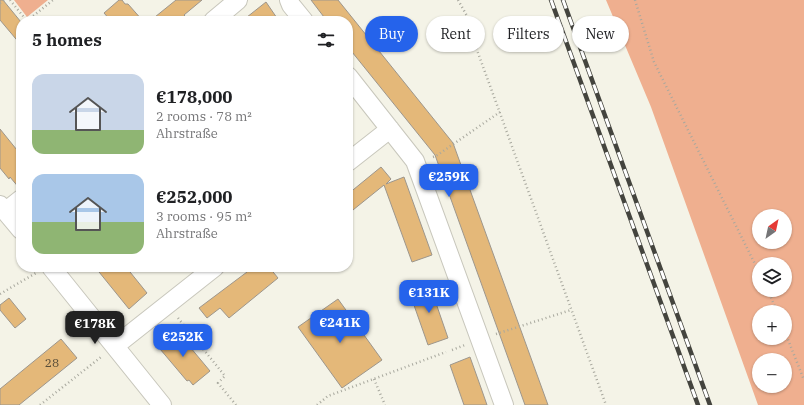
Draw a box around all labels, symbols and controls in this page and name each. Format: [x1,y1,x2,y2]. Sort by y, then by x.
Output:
chip: Buy [365,16,418,52]
chip: Rent [426,16,485,52]
chip: Filters [493,16,564,52]
chip: New [572,16,629,52]
text: 5 homes [32,29,102,51]
icon: filters [315,29,337,51]
text: €178,000 [156,86,233,108]
icon: home [64,90,112,138]
text: 2 rooms · 78 m² [156,108,252,125]
text: Ahrstraße [156,125,218,142]
pin: €259K [421,164,477,198]
text: €259K [428,168,470,185]
text: €252,000 [156,186,233,208]
icon: home [64,190,112,238]
text: 3 rooms · 95 m² [156,208,252,225]
north arrow [752,209,792,249]
map controls [752,209,792,393]
text: Ahrstraße [156,225,218,242]
button: layers [752,257,792,297]
pin: €131K [401,280,457,314]
text: €131K [408,284,450,301]
button: + [752,305,792,345]
pin: €241K [312,310,368,344]
pin: €178K [67,311,123,345]
text: €241K [319,314,361,331]
text: €178K [74,315,116,332]
pin: €252K [155,324,211,358]
text: €252K [162,328,204,345]
button: − [752,353,792,393]
house number: 28 [45,355,59,370]

